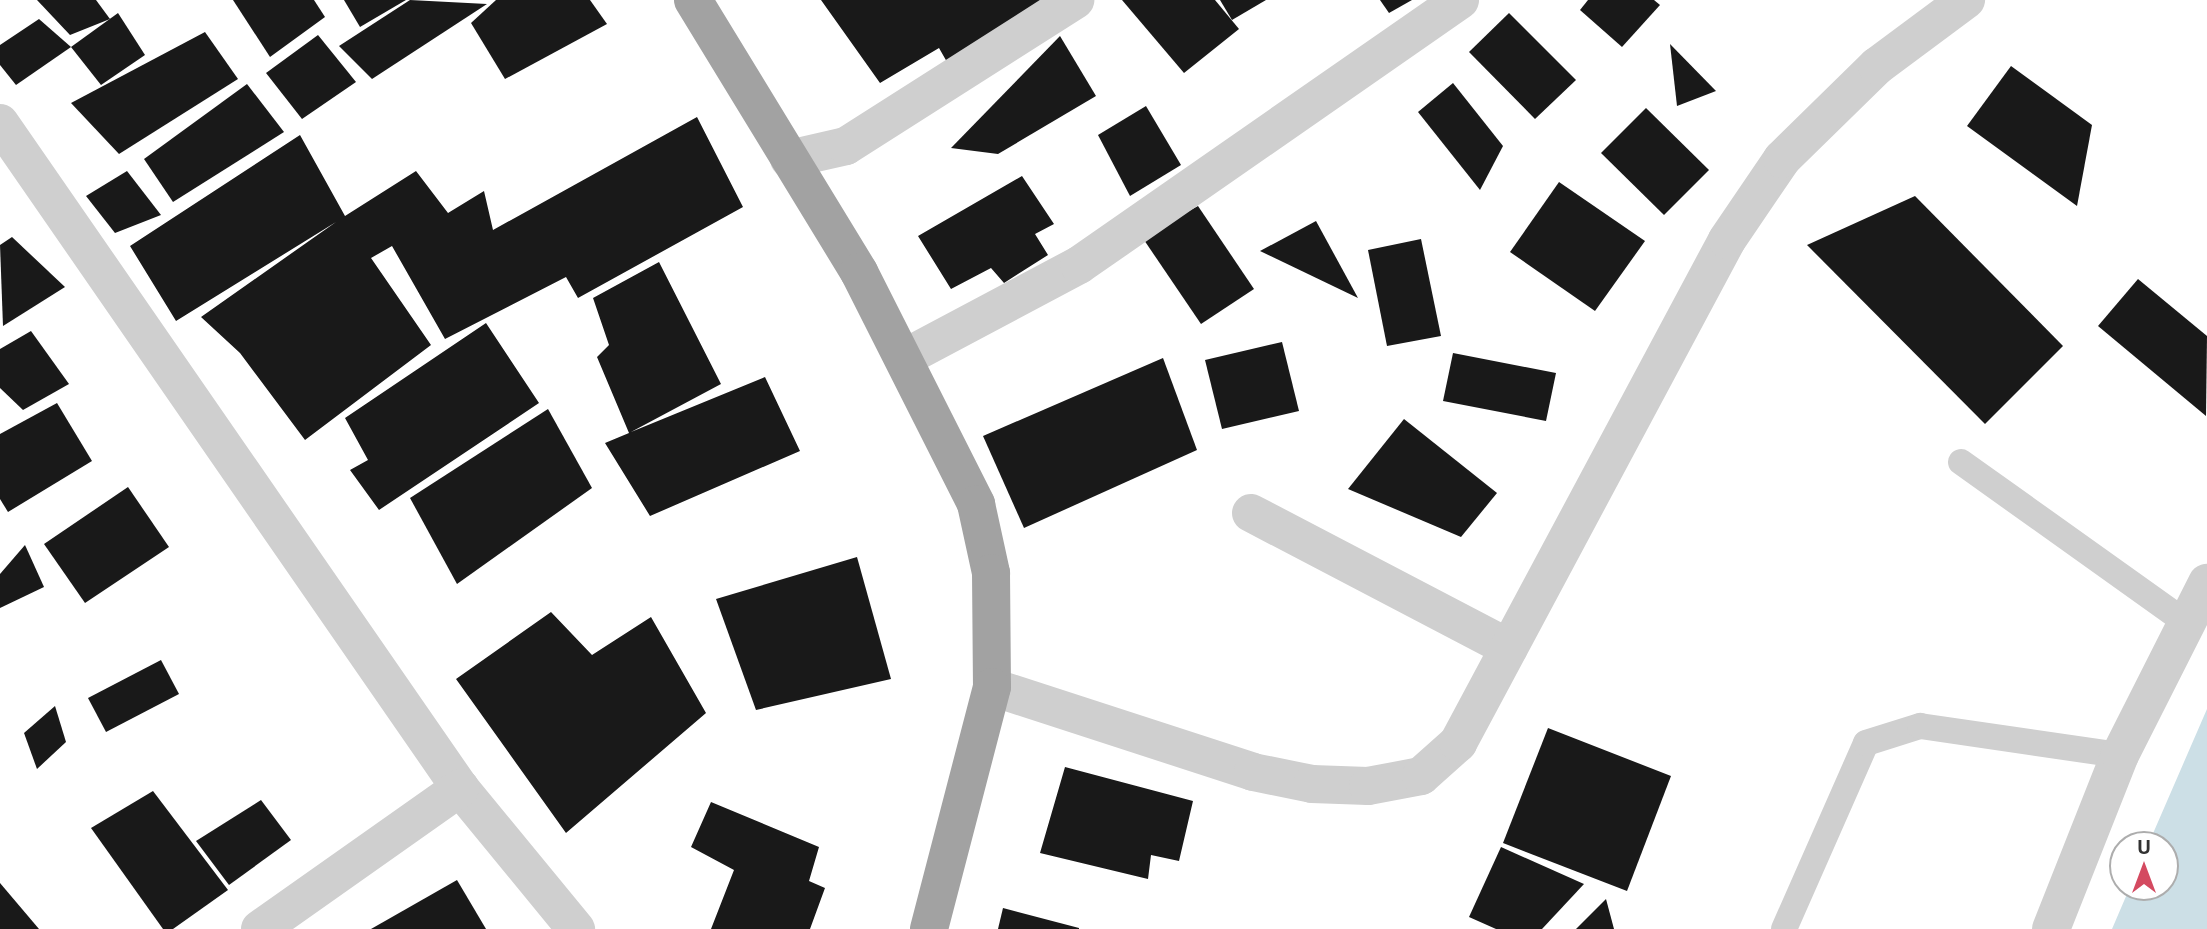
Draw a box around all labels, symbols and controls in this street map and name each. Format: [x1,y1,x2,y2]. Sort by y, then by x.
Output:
north arrow [2109,831,2179,901]
text: U [2137,836,2151,858]

